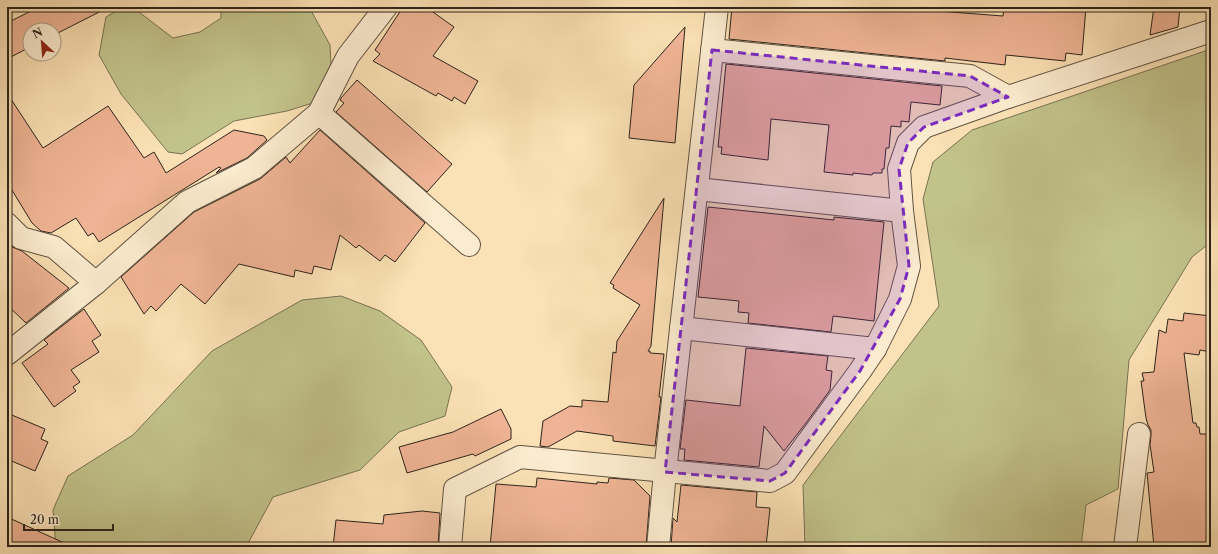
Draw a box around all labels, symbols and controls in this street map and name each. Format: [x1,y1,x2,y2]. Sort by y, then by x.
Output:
north arrow [22,22,62,62]
text: N [30,24,45,41]
scale bar [24,506,113,532]
text: 20 m [30,512,59,527]

